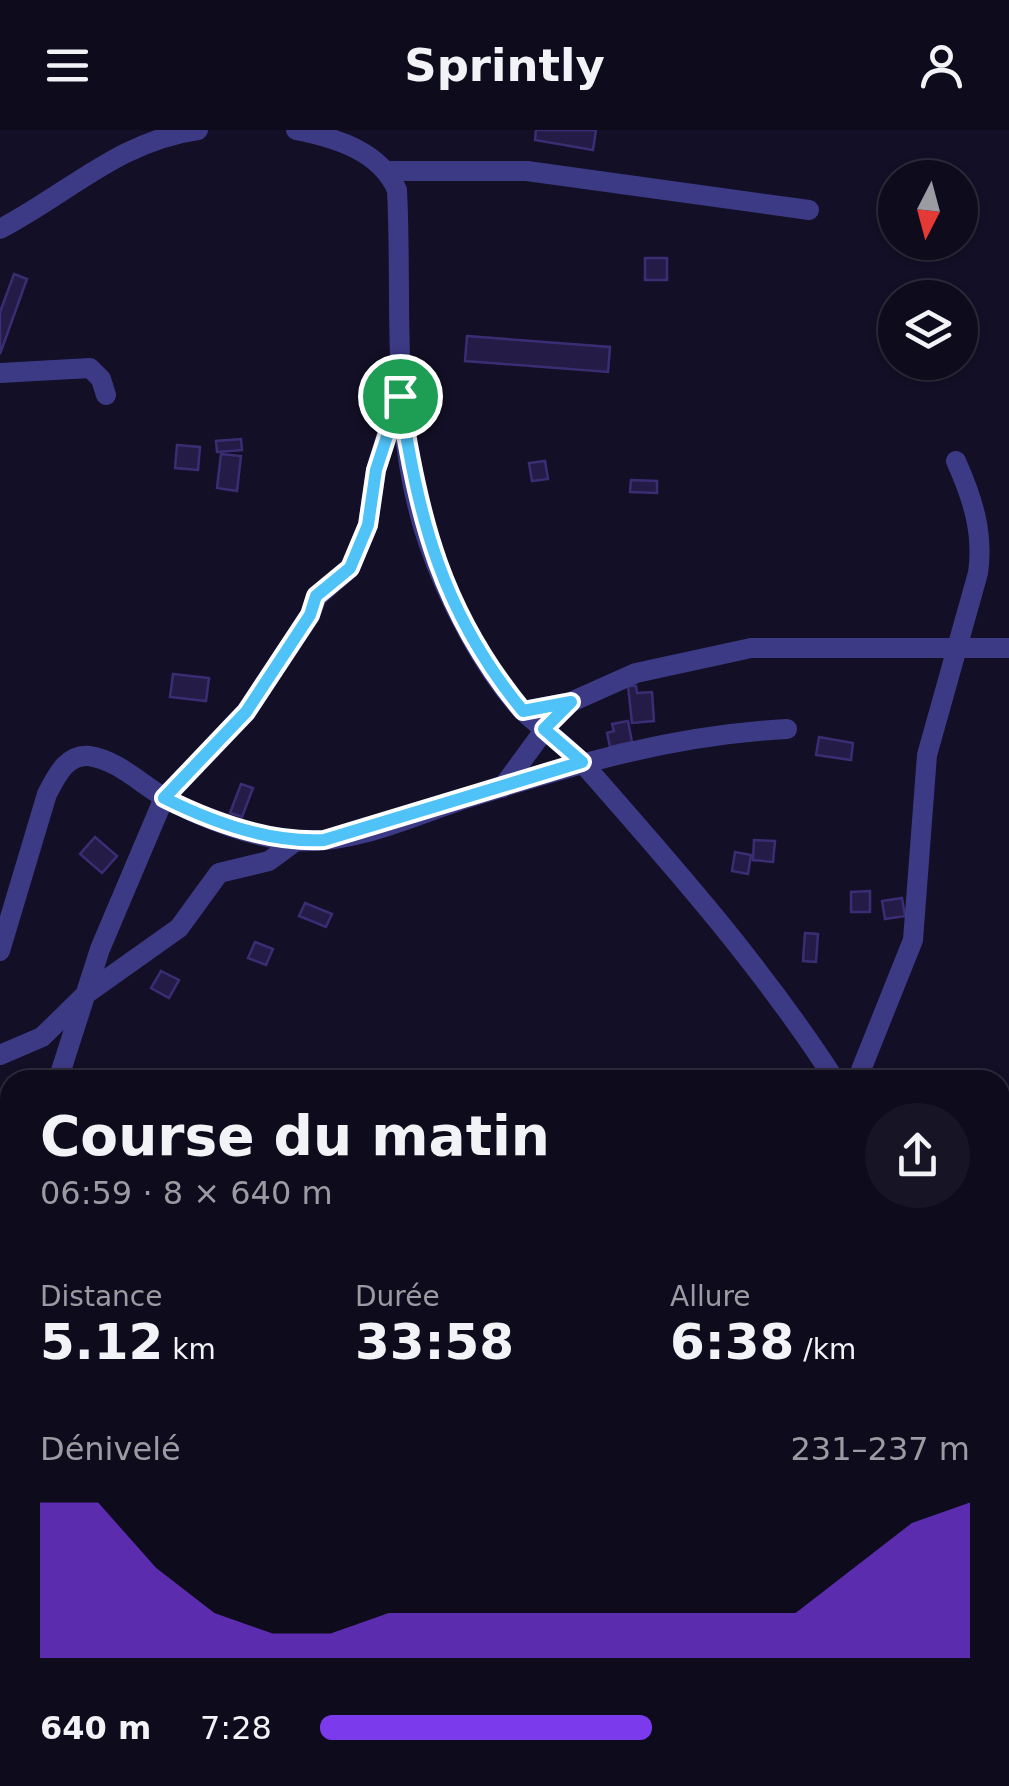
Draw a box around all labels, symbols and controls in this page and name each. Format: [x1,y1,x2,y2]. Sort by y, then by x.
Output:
icon: menu [40,38,95,93]
icon: person [914,38,969,93]
text: Sprintly [404,39,605,92]
north arrow [878,160,978,260]
map controls [878,160,978,380]
button: layers [878,280,978,380]
pin [358,354,443,439]
icon: arrive [373,369,428,424]
button: share [865,1103,970,1208]
text: Course du matin [40,1104,550,1168]
text: 06:59 · 8 × 640 m [40,1174,333,1212]
text: Distance [40,1280,162,1313]
text: Durée [355,1280,440,1313]
text: Allure [670,1280,751,1313]
text: 5.12 [40,1313,163,1371]
text: 33:58 [355,1313,514,1371]
text: 6:38 [670,1313,794,1371]
text: km [163,1333,216,1366]
text: /km [794,1333,856,1366]
text: Dénivelé [40,1430,181,1468]
text: 231–237 m [791,1430,970,1468]
text: 640 m [40,1709,151,1747]
text: 7:28 [200,1709,272,1747]

